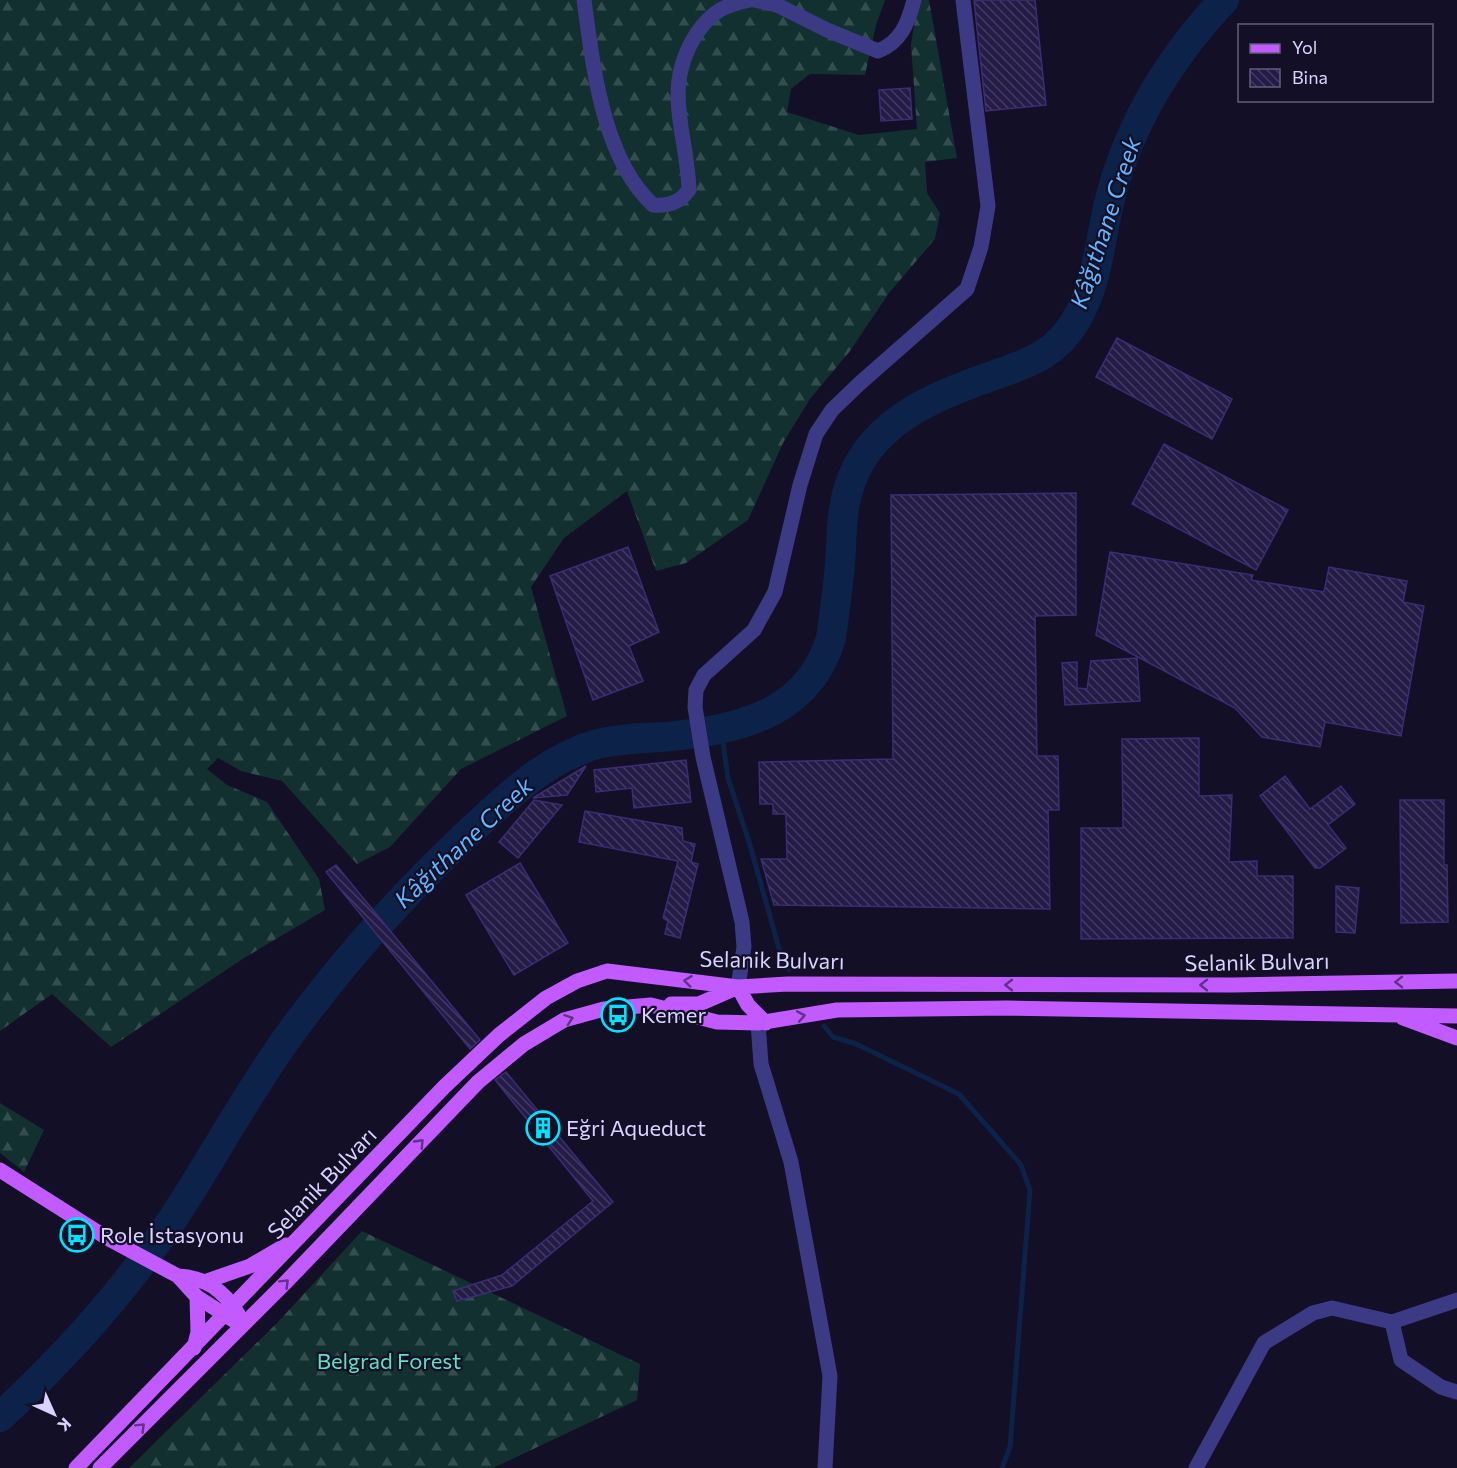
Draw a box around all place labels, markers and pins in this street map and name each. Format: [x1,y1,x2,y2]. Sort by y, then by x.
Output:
bus stop icon: Kemer [600,997,636,1033]
place label: Kemer [641,1001,706,1028]
building icon: Eğri Aqueduct [525,1110,561,1146]
place label: Eğri Aqueduct [566,1114,706,1141]
bus stop icon: Role İstasyonu [59,1217,95,1253]
place label: Role İstasyonu [100,1221,244,1248]

